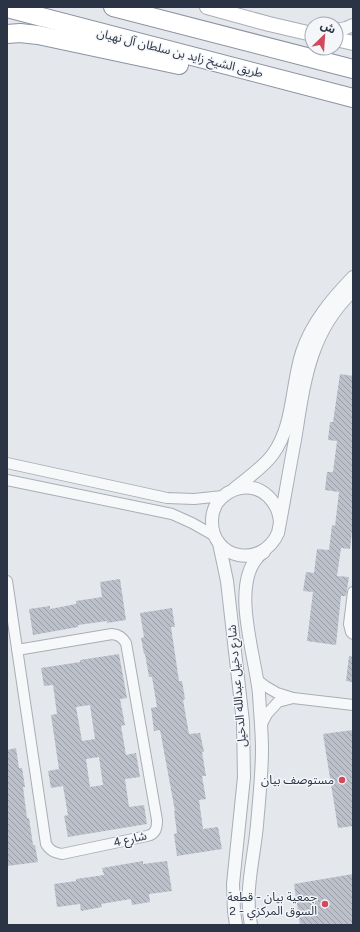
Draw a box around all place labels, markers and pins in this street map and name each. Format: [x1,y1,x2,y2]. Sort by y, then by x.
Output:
place label: مستوصف بيان [261,773,334,787]
marker: مستوصف بيان [337,775,347,785]
place label: جمعية بيان - قطعة 2 - السوق المركزي [227,890,317,921]
marker: جمعية بيان - قطعة 2 - السوق المركزي [320,899,330,909]

